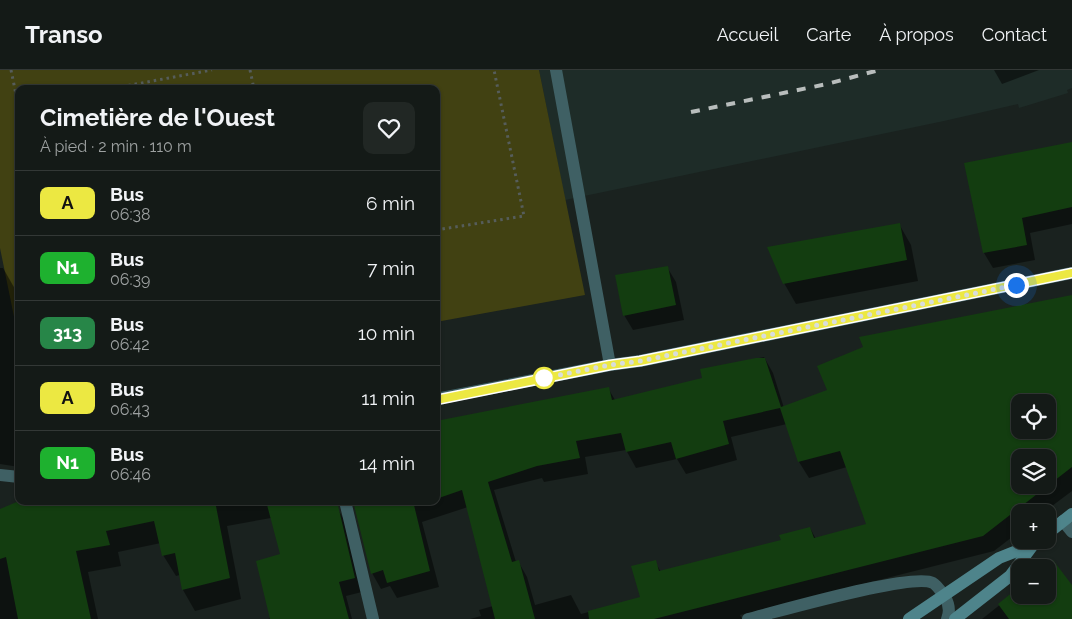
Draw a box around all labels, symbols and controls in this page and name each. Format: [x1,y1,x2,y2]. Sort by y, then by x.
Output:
text: Transo [25,20,103,49]
text: Accueil [717,24,778,45]
text: Carte [806,24,851,45]
text: À propos [879,24,954,45]
text: Contact [982,24,1047,45]
button: heart [363,102,415,154]
text: Cimetière de l'Ouest [40,103,275,132]
text: À pied · 2 min · 110 m [40,137,192,156]
text: Bus [110,183,144,205]
text: A [61,192,74,213]
text: 6 min [366,192,415,214]
text: 06:38 [110,205,150,224]
text: Bus [110,248,144,270]
text: N1 [56,257,79,278]
text: 7 min [367,257,415,279]
text: 06:39 [110,270,150,289]
your location [1004,273,1029,298]
text: Bus [110,313,144,335]
text: 313 [53,322,82,343]
text: 10 min [358,322,415,344]
text: 06:42 [110,335,150,354]
unlabelled marker [533,367,555,389]
text: Bus [110,378,144,400]
text: A [61,387,74,408]
text: 11 min [361,387,415,409]
map controls [1011,394,1056,604]
button: locate [1011,394,1056,439]
text: 06:43 [110,400,150,419]
text: Bus [110,443,144,465]
button: layers [1011,449,1056,494]
text: N1 [56,452,79,473]
text: 14 min [359,452,415,474]
text: 06:46 [110,465,151,484]
button: + [1011,504,1056,549]
button: − [1011,559,1056,604]

